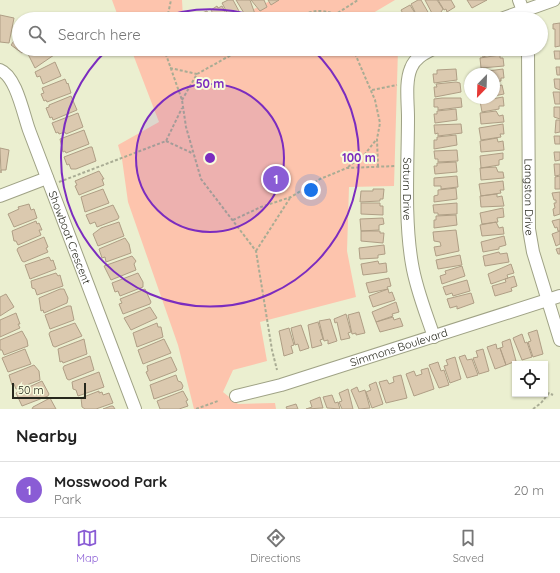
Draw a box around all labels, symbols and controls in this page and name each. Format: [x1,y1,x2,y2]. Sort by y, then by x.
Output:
search box [12,12,548,56]
icon: search [26,23,48,45]
text: Search here [58,25,141,44]
north arrow [464,68,500,104]
text: 50 m [196,76,224,91]
text: 100 m [342,150,376,165]
centre of rings [203,151,217,165]
street label: Saturn Drive [400,157,415,221]
street label: Langston Drive [522,158,537,237]
pin: 1 [263,164,289,194]
your location [301,180,321,200]
street label: Showboat Crescent [46,189,94,286]
street label: Simmons Boulevard [348,325,449,370]
map controls [512,361,548,397]
button: locate [512,361,548,397]
scale bar [12,381,86,400]
text: 50 m [18,383,44,397]
text: Nearby [16,425,77,446]
text: Mosswood Park [54,472,167,491]
text: 1 [26,482,32,498]
text: 20 m [514,482,544,498]
text: Park [54,491,82,507]
tab: Map [76,527,98,565]
tab: Directions [250,527,301,565]
tab: Saved [453,527,484,565]

